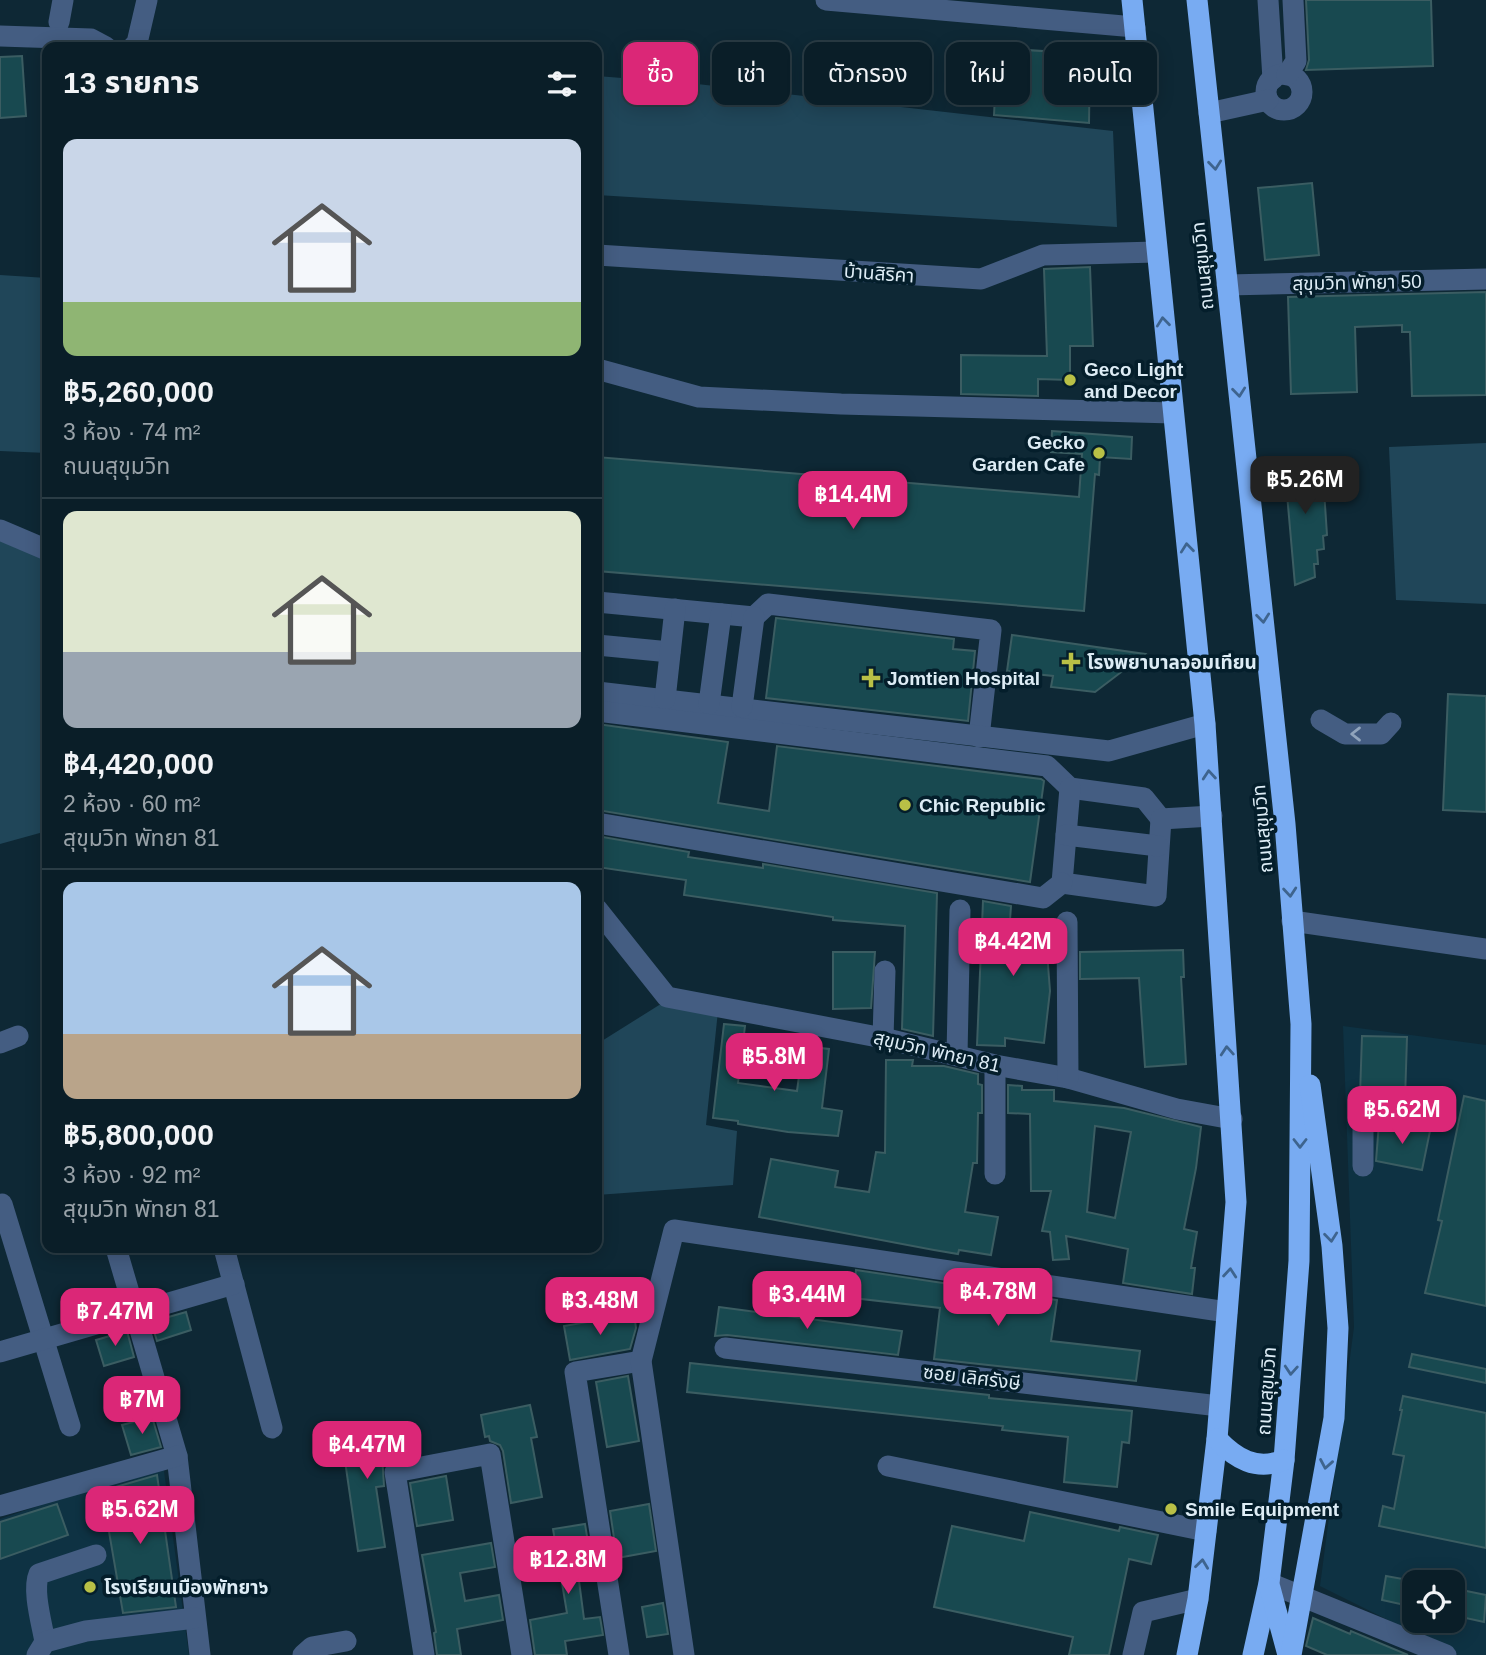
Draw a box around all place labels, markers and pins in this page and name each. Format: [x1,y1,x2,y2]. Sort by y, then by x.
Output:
place label: Geco Light and Decor [1084,359,1184,402]
marker: Geco Light and Decor [1062,372,1078,388]
place label: Gecko Garden Cafe [972,432,1085,475]
marker: Gecko Garden Cafe [1091,445,1107,461]
pin: ฿5.26M [1248,456,1362,516]
pin: ฿14.4M [796,472,910,531]
marker: โรงพยาบาลจอมเทียน [1061,652,1081,672]
place label: โรงพยาบาลจอมเทียน [1087,652,1257,673]
marker: Jomtien Hospital [861,668,881,688]
place label: Jomtien Hospital [887,668,1040,689]
place label: Chic Republic [919,795,1046,816]
marker: Chic Republic [897,797,913,813]
pin: ฿4.42M [956,918,1070,978]
pin: ฿5.8M [725,1034,823,1093]
pin: ฿5.62M [1345,1086,1459,1146]
pin: ฿4.78M [941,1268,1055,1328]
pin: ฿3.44M [750,1272,864,1331]
pin: ฿3.48M [543,1278,657,1337]
pin: ฿7.47M [58,1288,172,1348]
pin: ฿7M [108,1376,176,1436]
pin: ฿4.47M [310,1422,424,1481]
pin: ฿5.62M [83,1486,197,1546]
place label: Smile Equipment [1185,1499,1340,1520]
marker: Smile Equipment [1163,1501,1179,1517]
pin: ฿12.8M [511,1536,625,1596]
place label: โรงเรียนเมืองพัทยา๖ [104,1577,269,1598]
marker: โรงเรียนเมืองพัทยา๖ [82,1579,98,1595]

